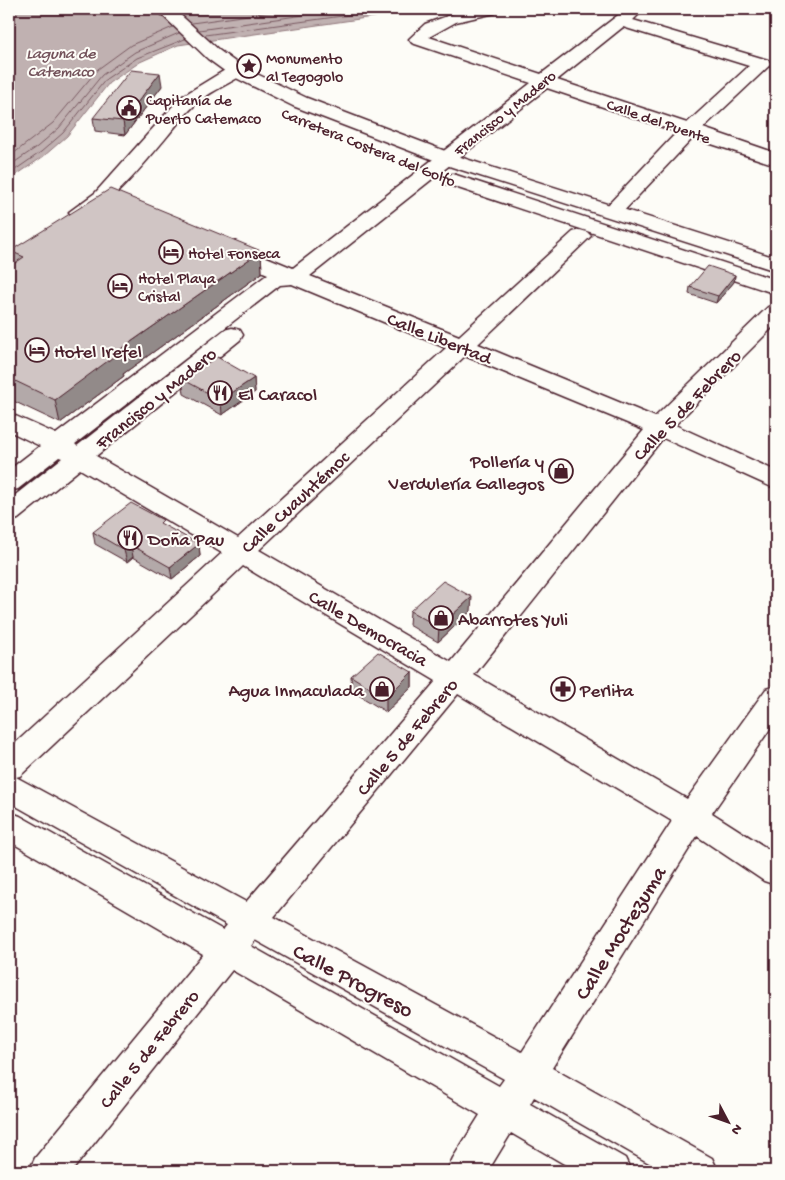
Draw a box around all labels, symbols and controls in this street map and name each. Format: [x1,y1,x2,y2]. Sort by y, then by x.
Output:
water label: Laguna de Catemaco [26,46,96,83]
place label: Monumento al Tegogolo [266,51,343,88]
place icon: Monumento al Tegogolo [236,53,262,79]
street label: Francisco y Madero [451,68,561,162]
place label: Capitanía de Puerto Catemaco [145,93,261,130]
public building icon: Capitanía de Puerto Catemaco [116,95,142,121]
street label: Calle del Puente [603,97,713,150]
street label: Carretera Costera del Golfo [278,106,458,193]
hotel icon: Hotel Fonseca [158,239,184,265]
place label: Hotel Fonseca [188,246,281,265]
place label: Hotel Playa Cristal [138,271,217,308]
hotel icon: Hotel Playa Cristal [107,273,133,299]
street label: Calle Libertad [383,309,496,372]
hotel icon: Hotel Irefel [24,337,50,363]
place label: Hotel Irefel [54,342,142,365]
street label: Francisco y Madero [91,344,223,456]
street label: Calle 5 de Febrero [629,346,748,467]
restaurant icon: El Caracol [207,380,233,406]
place label: El Caracol [238,385,317,408]
street label: Calle Cuauhtémoc [237,447,356,560]
place label: Pollería y Verdulería Gallegos [388,452,545,497]
shop icon: Pollería y Verdulería Gallegos [548,458,574,484]
restaurant icon: Doña Pau [117,525,143,551]
place label: Doña Pau [146,530,224,553]
street label: Calle Democracia [304,587,432,674]
shop icon: Abarrotes Yuli [428,605,454,631]
place label: Abarrotes Yuli [458,610,568,633]
street label: Calle 5 de Febrero [353,675,465,802]
shop icon: Agua Inmaculada [369,676,395,702]
pharmacy icon: Perlita [550,676,576,702]
place label: Agua Inmaculada [229,681,365,704]
place label: Perlita [579,681,635,704]
street label: Calle Moctezuma [571,862,674,1006]
street label: Calle Progreso [287,940,417,1025]
street label: Calle 5 de Febrero [96,986,206,1114]
north arrow [702,1098,752,1148]
text: N [727,1120,745,1138]

